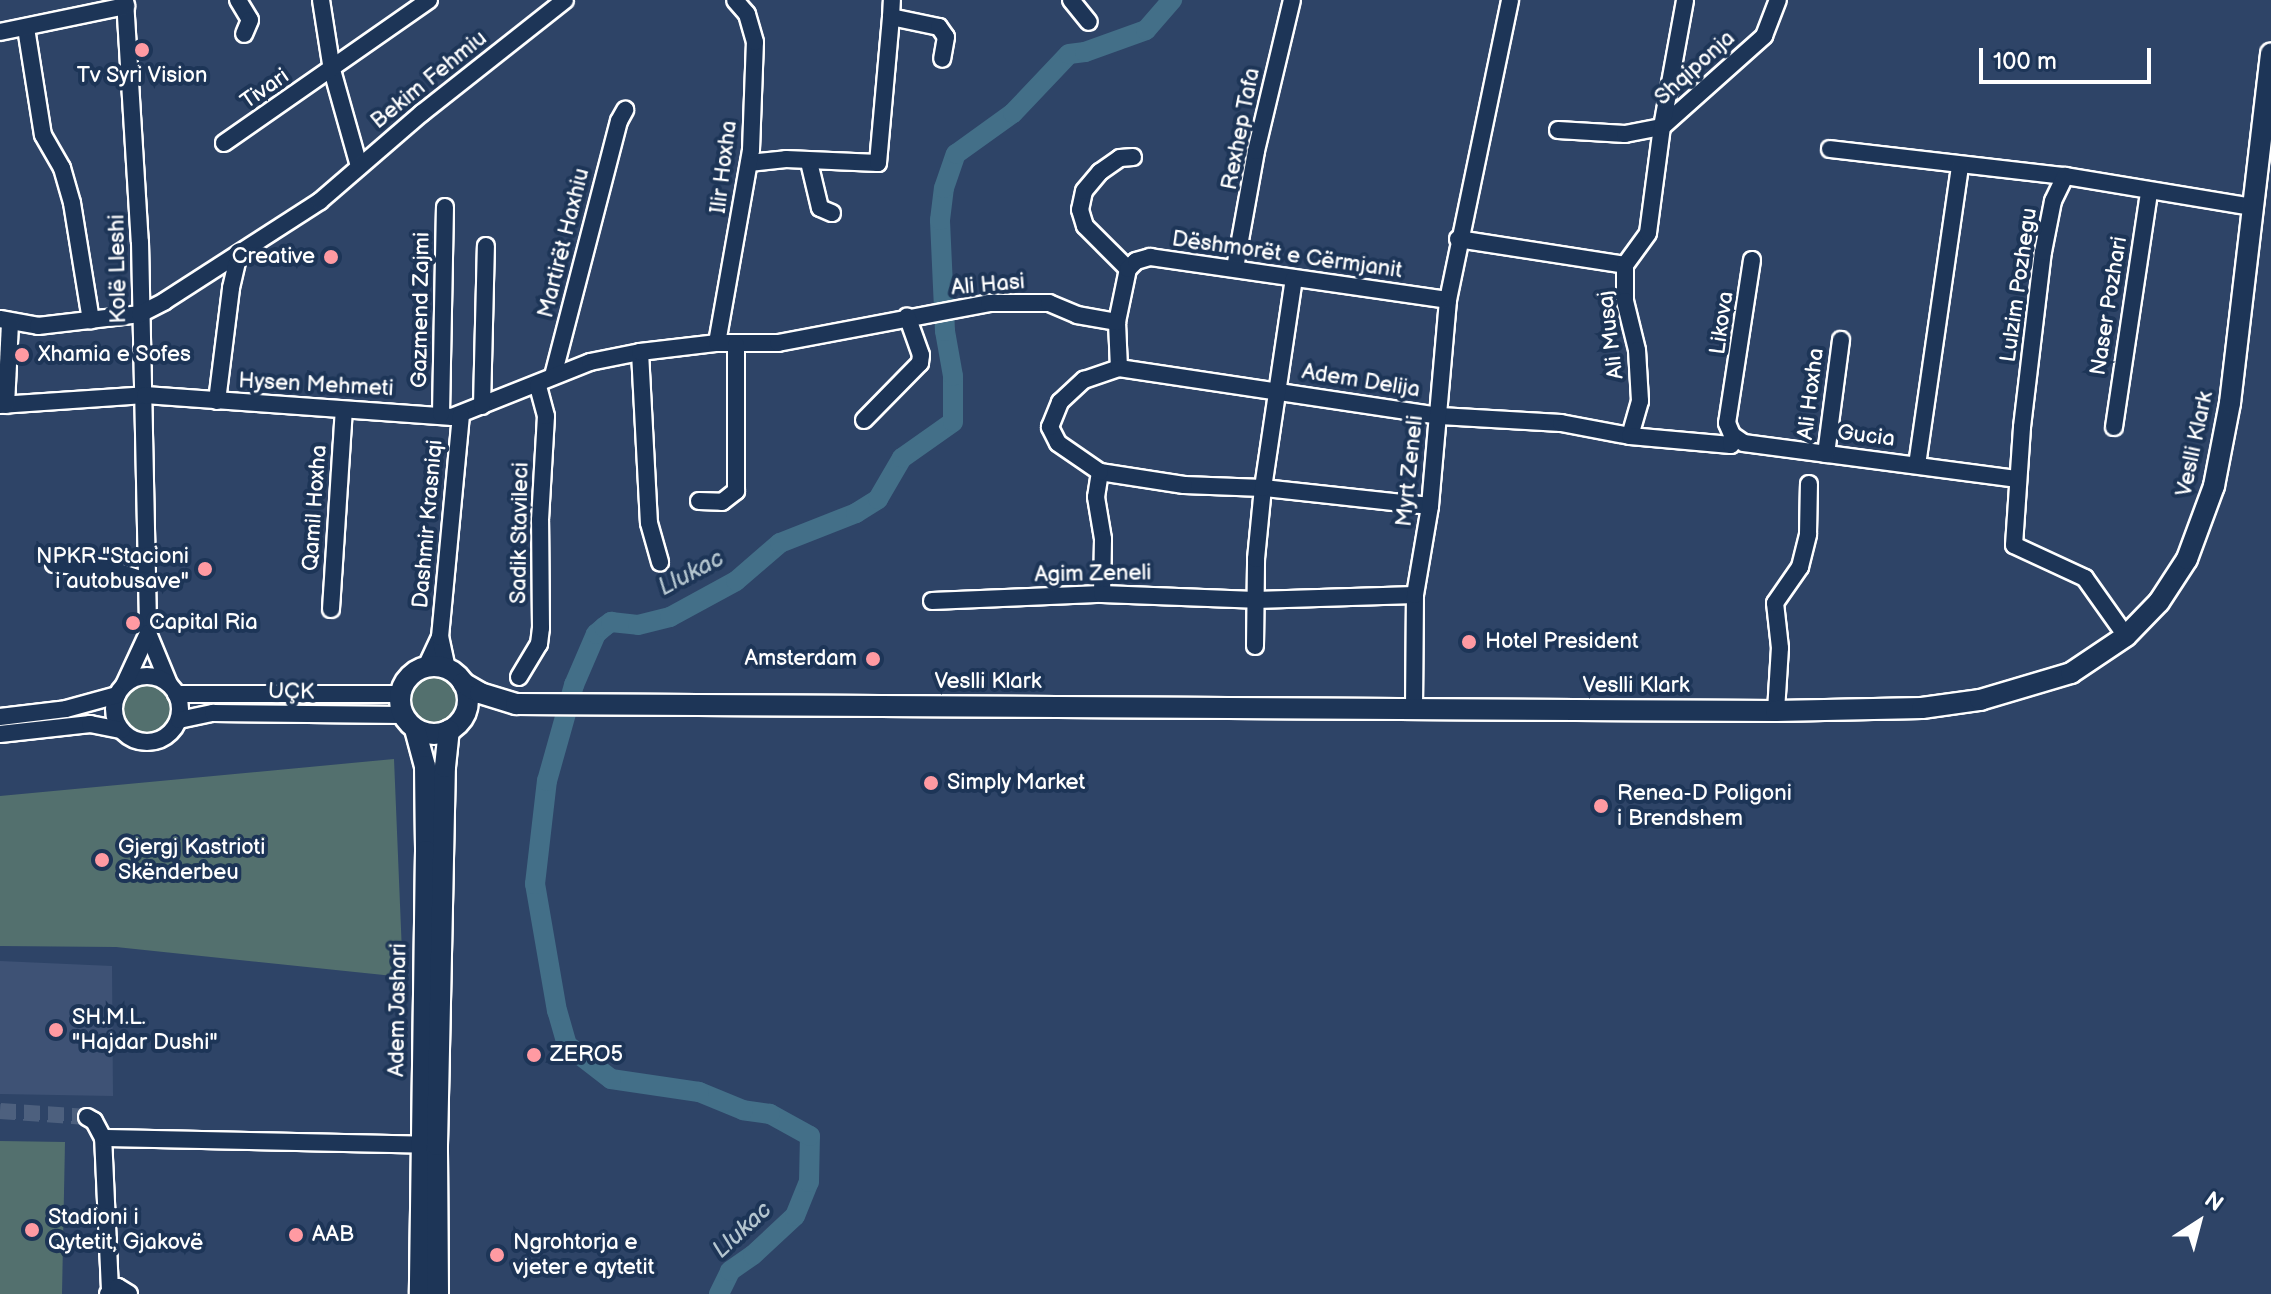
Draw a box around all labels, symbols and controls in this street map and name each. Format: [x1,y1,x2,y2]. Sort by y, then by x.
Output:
street label: Bekim Fehmiu [366,25,492,135]
street label: Shqiponja [1649,25,1741,111]
scale bar [1983,32,2155,82]
marker: Tv Syri Vision [133,41,151,59]
text: 100 m [1993,47,2057,76]
place label: Tv Syri Vision [76,63,208,89]
street label: Tivari [236,63,294,115]
street label: Rexhep Tafa [1216,65,1266,193]
street label: Ilir Hoxha [705,119,743,215]
street label: Martirët Haxhiu [533,165,595,321]
street label: Lulzim Pozhegu [1995,206,2043,364]
street label: Kolë Lleshi [104,214,132,324]
street label: Dëshmorët e Cërmjanit [1170,226,1404,284]
street label: Gazmend Zajmi [406,232,436,388]
street label: Naser Pozhari [2085,235,2133,377]
place label: Creative [232,244,315,270]
marker: Creative [322,248,340,266]
street label: Ali Hasi [950,269,1026,301]
street label: Ali Musaj [1592,289,1630,381]
street label: Likova [1705,290,1739,356]
place label: Xhamia e Sofes [38,342,191,368]
marker: Xhamia e Sofes [13,346,31,364]
street label: Ali Hoxha [1792,347,1830,441]
street label: Adem Delija [1300,359,1422,403]
street label: Hysen Mehmeti [238,368,394,402]
street label: Veslli Klark [2171,389,2219,499]
street label: Myrt Zeneli [1391,414,1429,528]
street label: Gucia [1836,419,1896,453]
street label: Dashmir Krasniqi [407,439,449,609]
street label: Qamil Hoxha [297,444,333,572]
street label: Sadik Stavileci [506,462,534,604]
place label: NPKR "Stacioni i autobusave" [36,543,189,594]
water label: Llukac [653,544,729,602]
marker: NPKR "Stacioni i autobusave" [196,560,214,578]
street label: Agim Zeneli [1034,560,1152,588]
place label: Capital Ria [149,610,258,636]
marker: Capital Ria [124,614,142,632]
place label: Hotel President [1485,629,1639,655]
marker: Hotel President [1460,633,1478,651]
place label: Amsterdam [745,646,857,672]
marker: Amsterdam [864,650,882,668]
street label: Veslli Klark [935,669,1041,695]
street label: Veslli Klark [1583,673,1689,699]
street label: UÇK [268,678,314,706]
place label: Simply Market [947,770,1087,796]
marker: Simply Market [922,774,940,792]
place label: Renea-D Poligoni i Brendshem [1617,780,1792,832]
marker: Renea-D Poligoni i Brendshem [1592,797,1610,815]
place label: Gjergj Kastrioti Skënderbeu [118,834,265,886]
marker: Gjergj Kastrioti Skënderbeu [93,851,111,869]
street label: Adem Jashari [384,942,412,1078]
place label: SH.M.L. "Hajdar Dushi" [72,1004,218,1056]
marker: SH.M.L. "Hajdar Dushi" [47,1021,65,1039]
place label: ZERO5 [550,1042,623,1068]
marker: ZERO5 [525,1046,543,1064]
north arrow [2159,1182,2239,1262]
text: N [2199,1186,2228,1218]
water label: Llukac [707,1196,777,1264]
place label: Stadioni i Qytetit, Gjakovë [48,1204,203,1256]
marker: Stadioni i Qytetit, Gjakovë [23,1221,41,1239]
place label: AAB [312,1222,354,1248]
marker: AAB [287,1226,305,1244]
place label: Ngrohtorja e vjeter e qytetit [513,1229,654,1280]
marker: Ngrohtorja e vjeter e qytetit [488,1246,506,1264]

